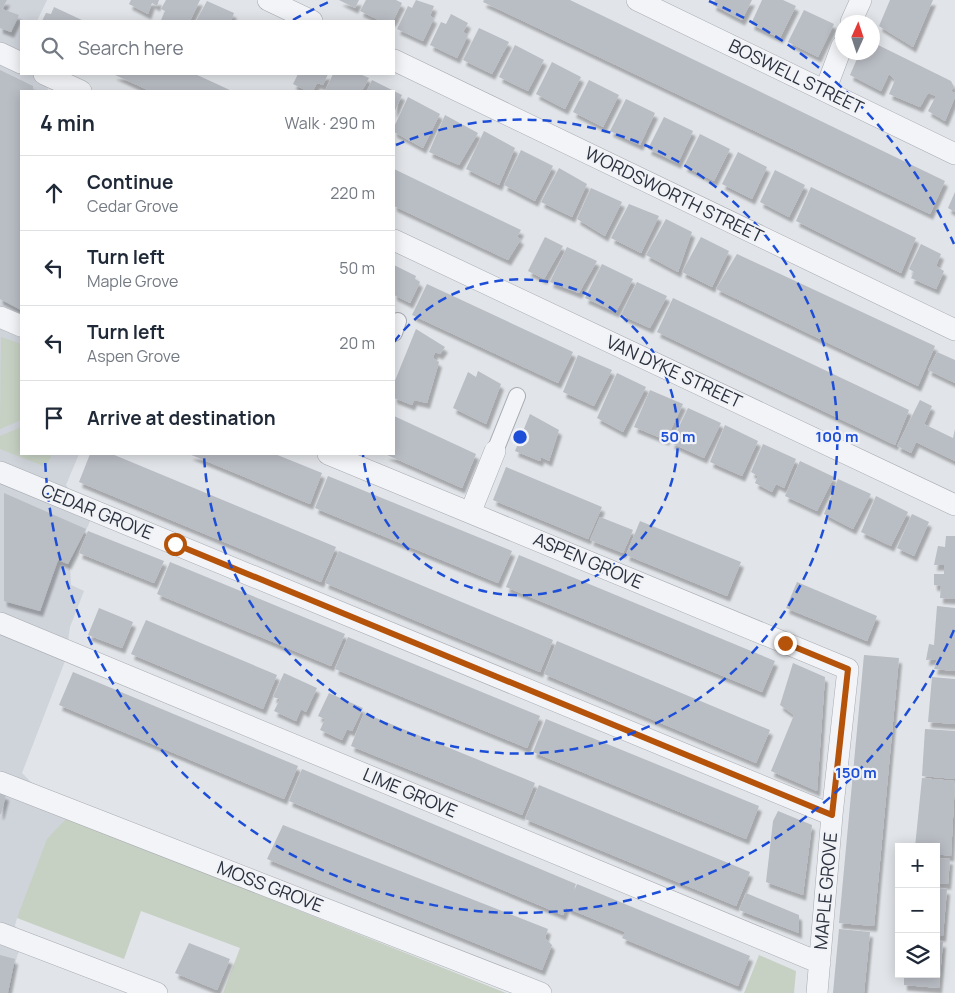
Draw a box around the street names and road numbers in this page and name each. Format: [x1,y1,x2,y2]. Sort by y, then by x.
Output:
street label: BOSWELL STREET [725,33,868,119]
street label: WORDSWORTH STREET [581,140,768,248]
street label: VAN DYKE STREET [603,329,747,413]
street label: CEDAR GROVE [38,478,157,544]
street label: ASPEN GROVE [530,526,647,594]
street label: LIME GROVE [360,761,461,823]
street label: MAPLE GROVE [808,831,842,951]
street label: MOSS GROVE [214,855,327,917]

